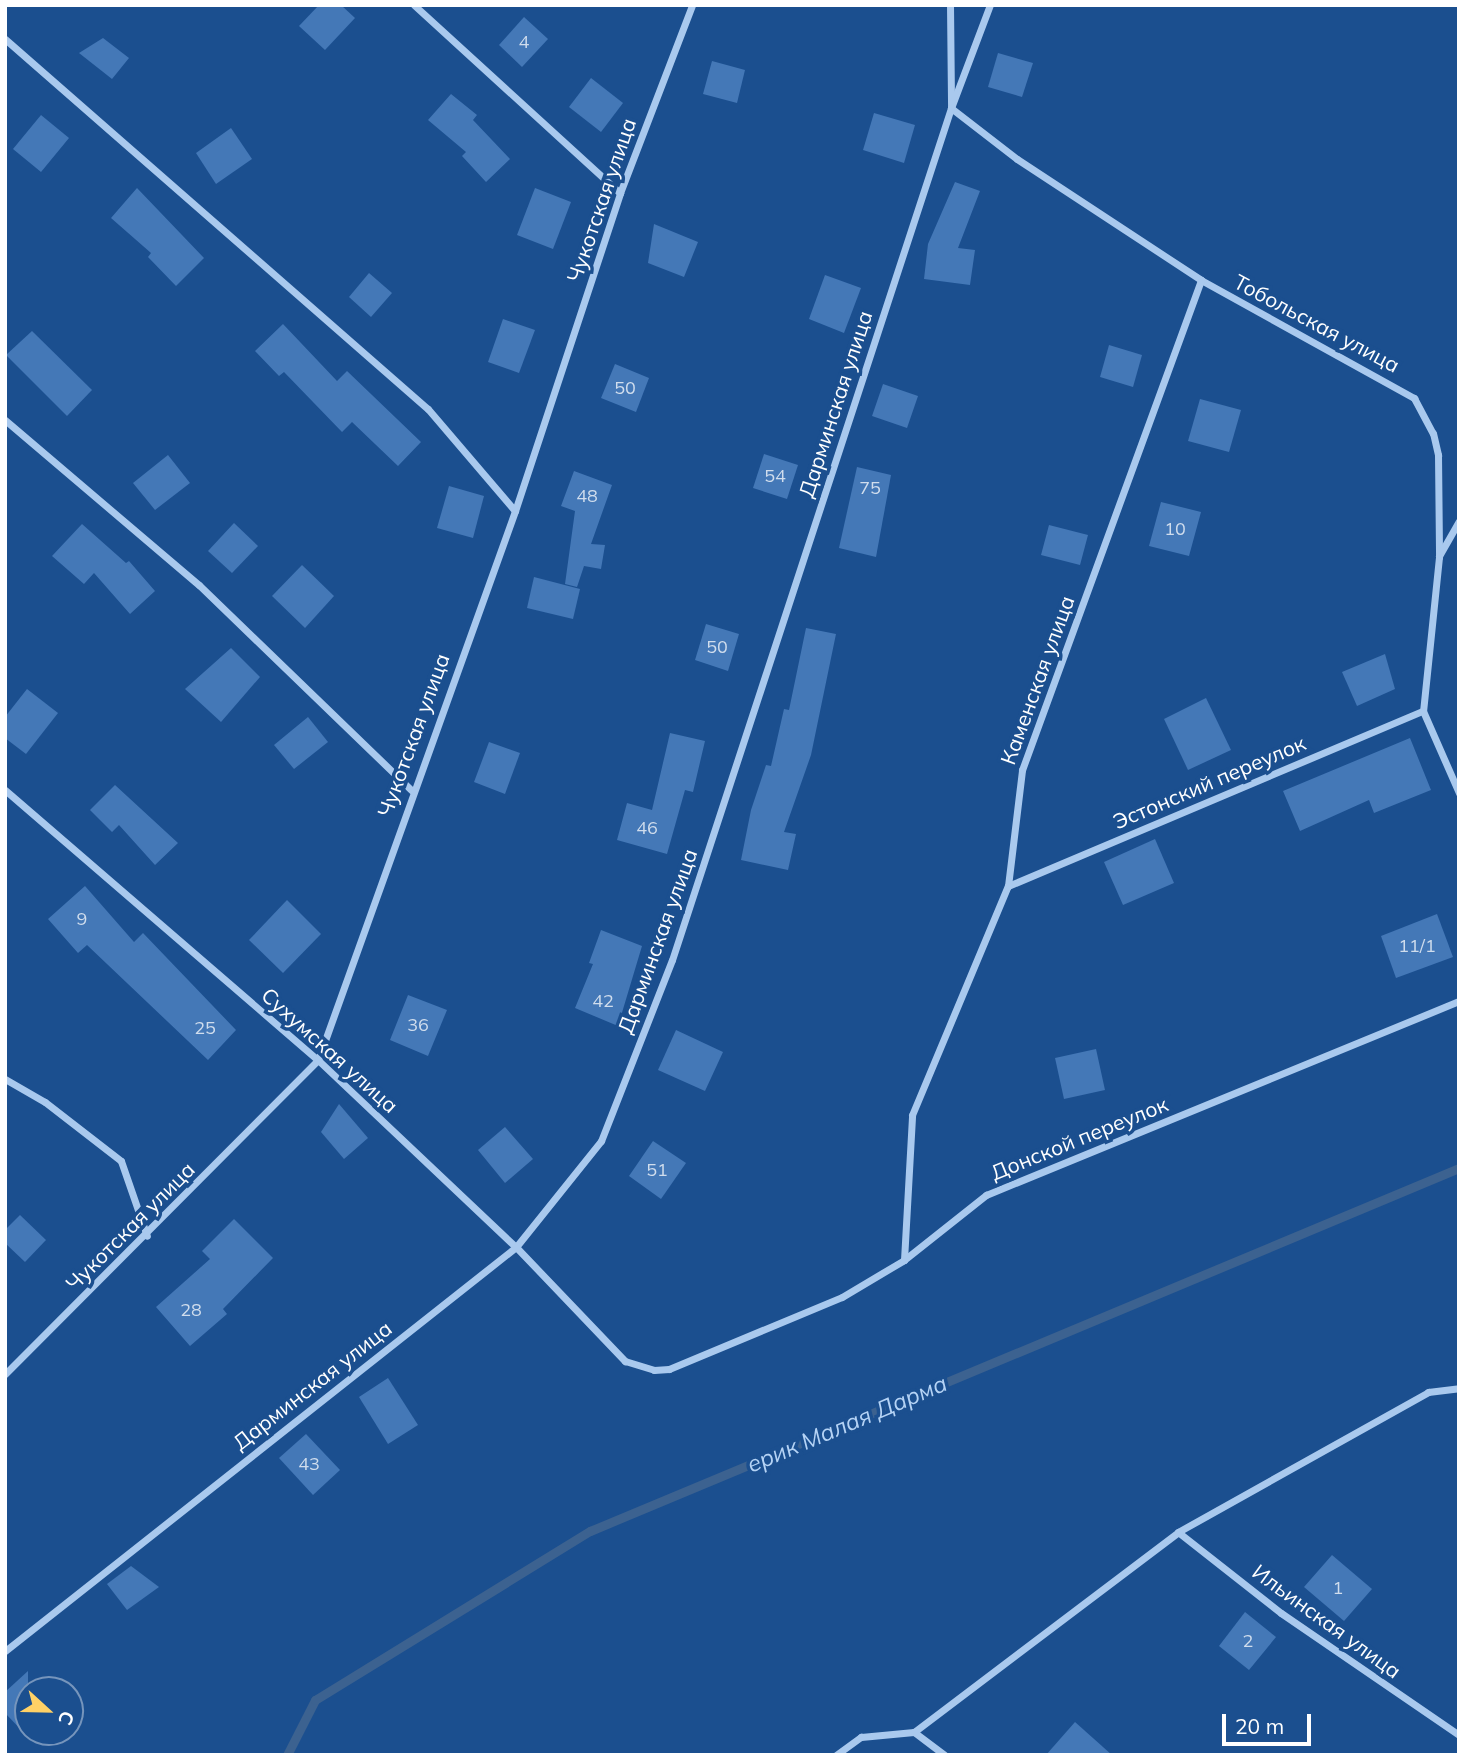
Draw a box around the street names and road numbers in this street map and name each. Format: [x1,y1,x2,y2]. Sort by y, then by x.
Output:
street label: Чукотская улица [561,115,641,285]
street label: Тобольская улица [1230,269,1404,377]
street label: Дарминская улица [793,308,877,500]
street label: Каменская улица [995,592,1079,768]
street label: Чукотская улица [372,650,454,820]
street label: Эстонский переулок [1109,730,1309,834]
street label: Дарминская улица [612,845,702,1037]
street label: Сухумская улица [257,982,403,1118]
street label: Донской переулок [987,1091,1171,1185]
street label: Чукотская улица [60,1156,200,1296]
street label: Дарминская улица [228,1315,396,1455]
street label: Ильинская улица [1248,1559,1406,1683]

